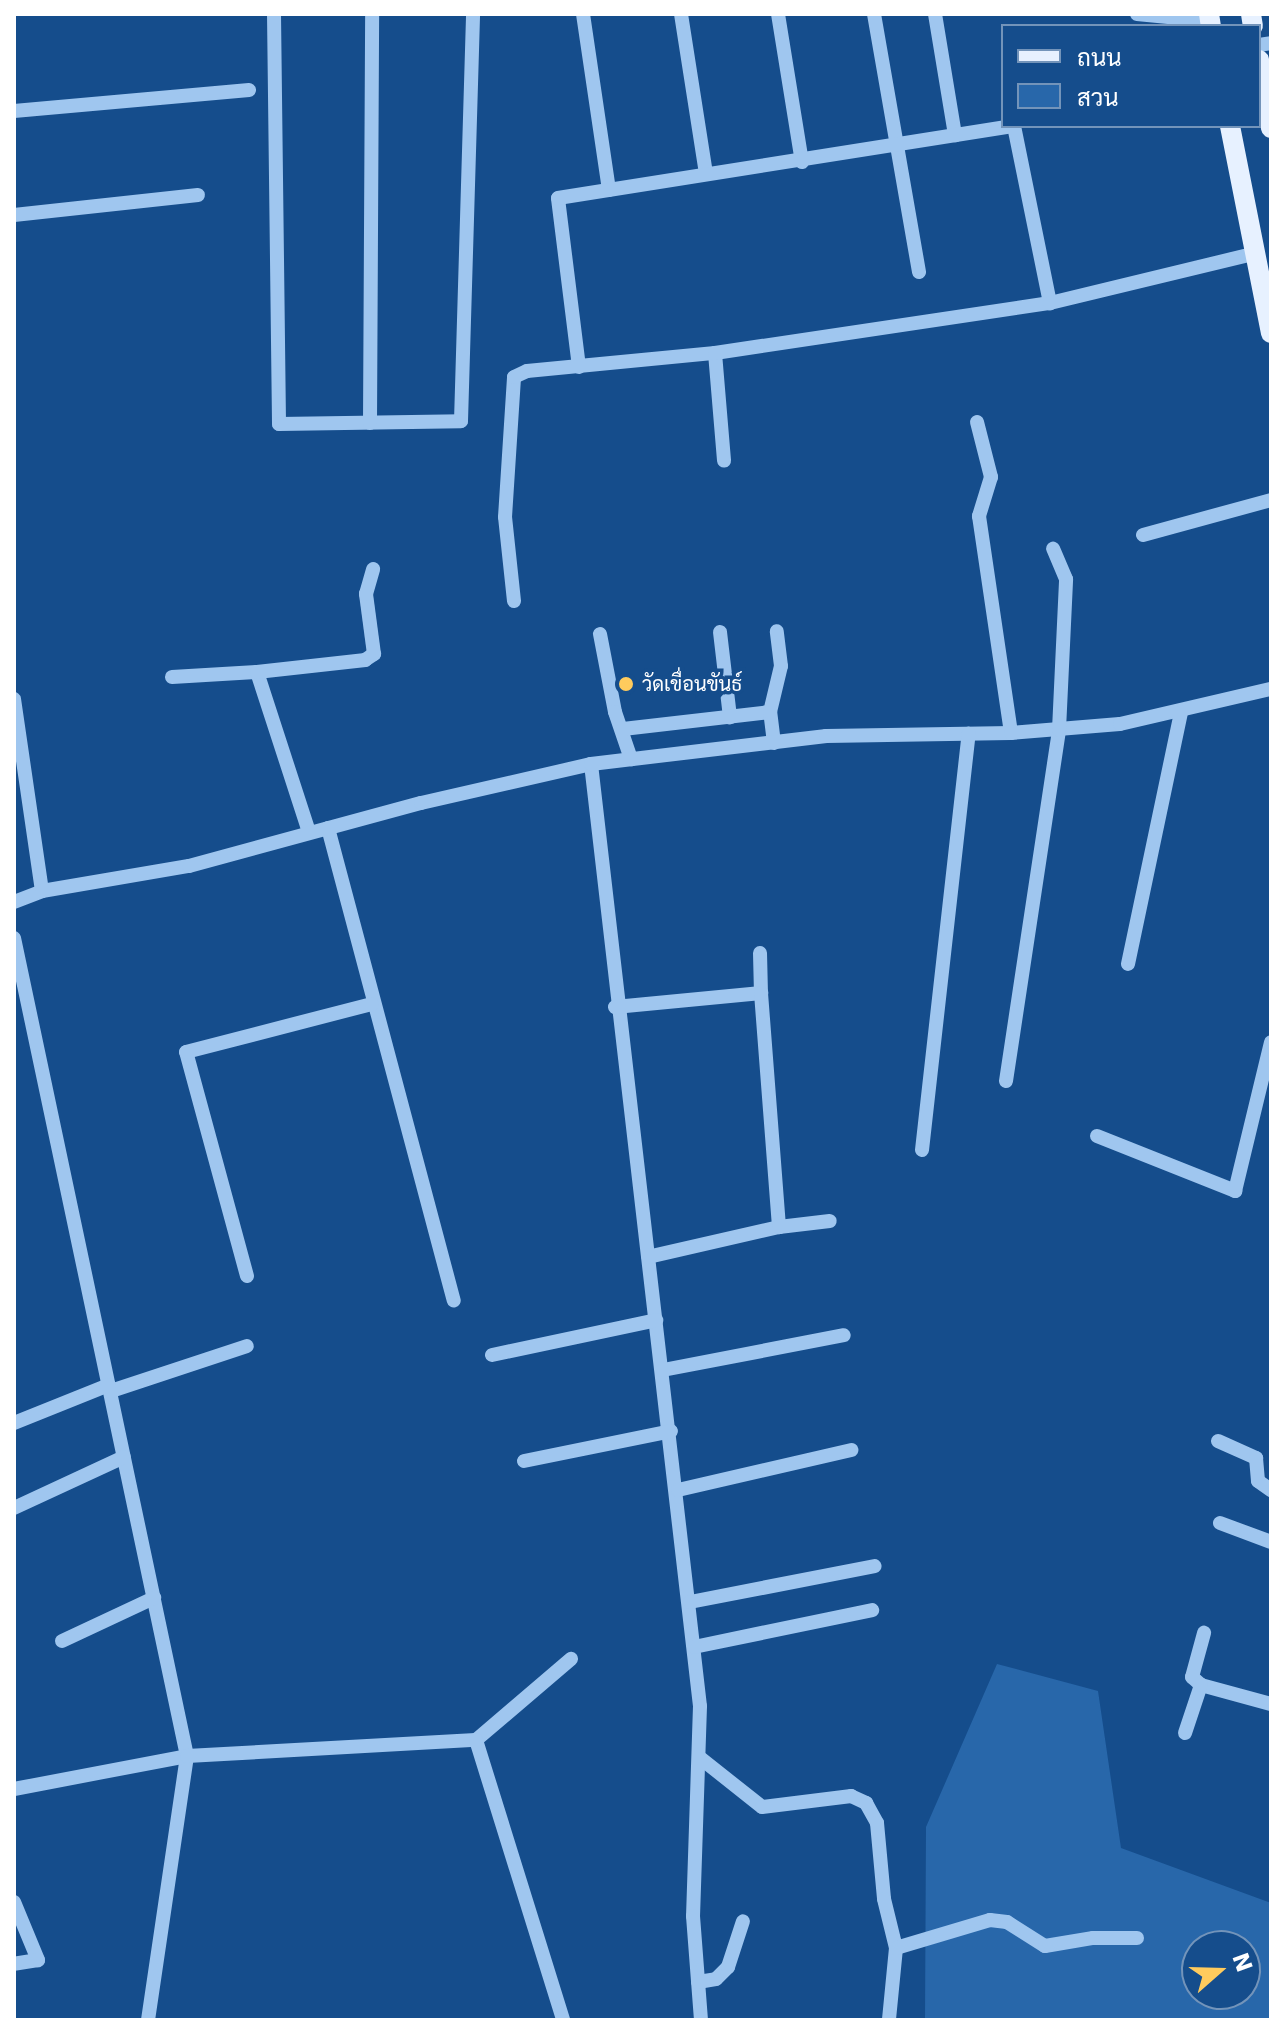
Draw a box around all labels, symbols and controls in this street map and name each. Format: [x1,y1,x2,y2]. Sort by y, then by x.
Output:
legend [1001,24,1261,128]
text: ถนน [1077,44,1122,72]
text: สวน [1077,84,1119,112]
place label: วัดเขื่อนขันธ์ [642,672,742,696]
marker: วัดเขื่อนขันธ์ [617,675,635,693]
north arrow [1181,1930,1261,2010]
text: N [1227,1949,1257,1975]

